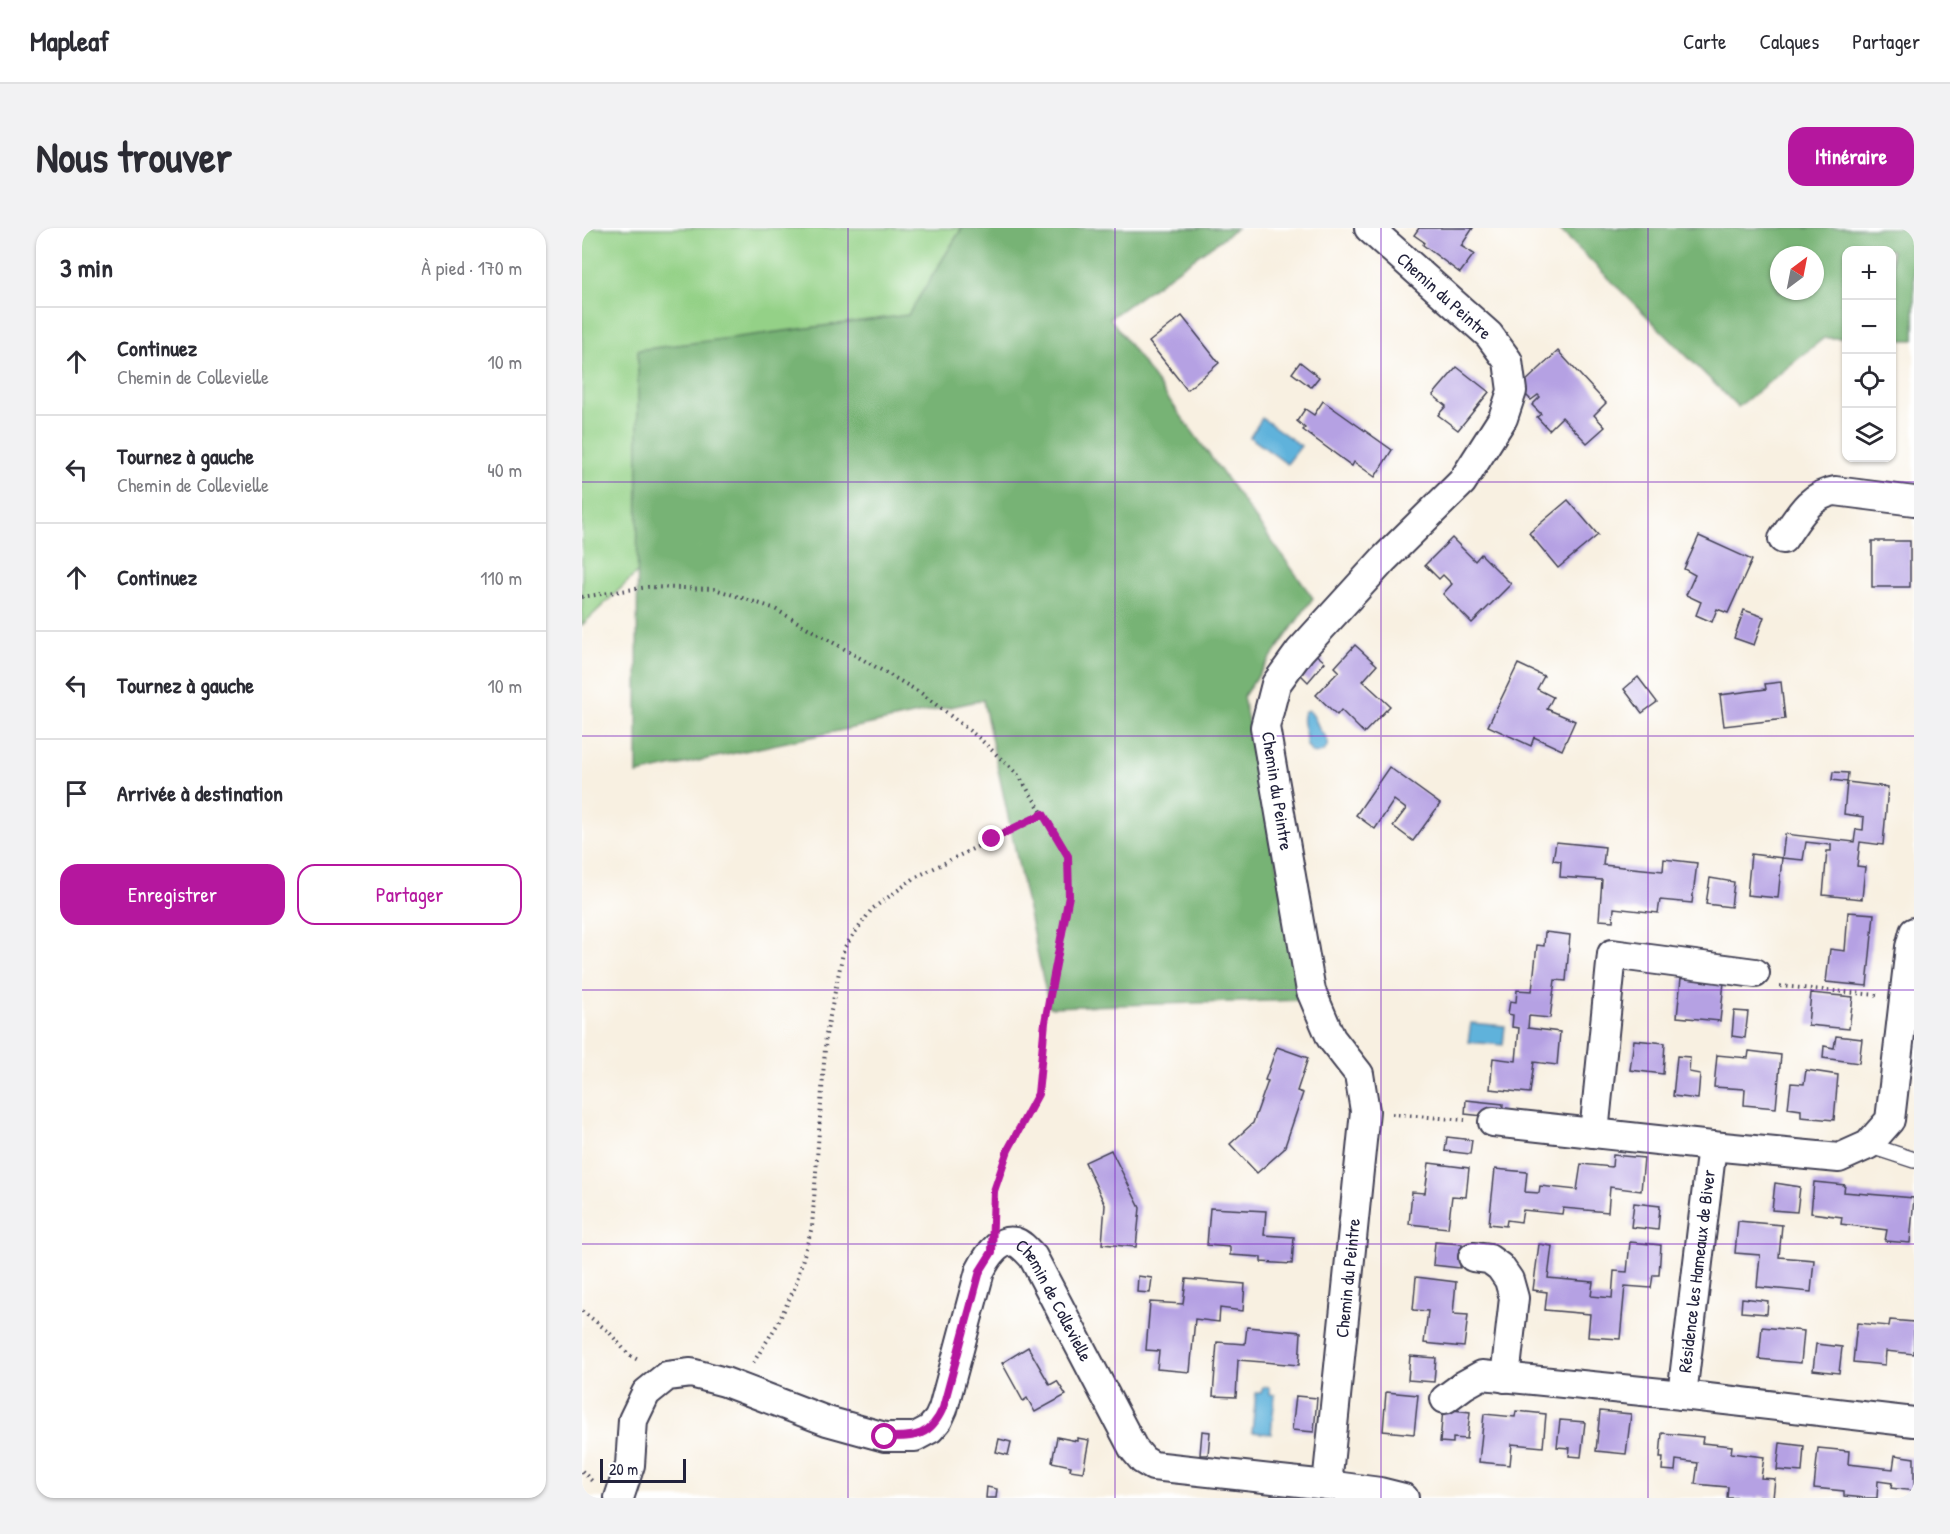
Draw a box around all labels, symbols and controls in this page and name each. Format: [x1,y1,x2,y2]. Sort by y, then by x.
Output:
text: Mapleaf [30,22,109,60]
text: Carte [1683,27,1726,56]
text: Calques [1759,27,1819,56]
text: Partager [1852,27,1920,56]
button: Itinéraire [1788,127,1914,186]
text: Nous trouver [36,128,232,185]
street label: Chemin du Peintre [1391,246,1497,345]
north arrow [1770,246,1824,300]
map controls [1842,246,1896,462]
button: + [1842,246,1896,300]
text: 3 min [60,250,113,285]
text: À pied · 170 m [421,254,522,281]
button: − [1842,300,1896,354]
text: Continuez [117,333,197,363]
icon: ahead [60,345,93,378]
text: 10 m [488,348,522,375]
button: locate [1842,354,1896,408]
text: Chemin de Collevielle [117,363,269,390]
button: layers [1842,408,1896,462]
text: Tournez à gauche [117,441,254,471]
icon: left [60,453,93,486]
text: 40 m [487,456,522,483]
text: Chemin de Collevielle [117,471,269,498]
icon: ahead [60,561,93,594]
text: Continuez [117,562,197,592]
text: 110 m [480,564,522,591]
icon: left [60,669,93,702]
text: Tournez à gauche [117,670,254,700]
text: 10 m [488,672,522,699]
street label: Chemin du Peintre [1256,730,1299,852]
icon: arrive [60,777,93,810]
text: Arrivée à destination [117,778,283,808]
route end [978,825,1004,851]
button: Enregistrer [60,864,285,925]
button: Partager [297,864,522,925]
street label: Résidence les Hameaux de Biver [1672,1168,1721,1374]
street label: Chemin du Peintre [1329,1217,1366,1339]
street label: Chemin de Collevielle [1011,1233,1098,1366]
route start [871,1423,897,1449]
scale bar [600,1456,686,1484]
text: 20 m [609,1458,638,1480]

